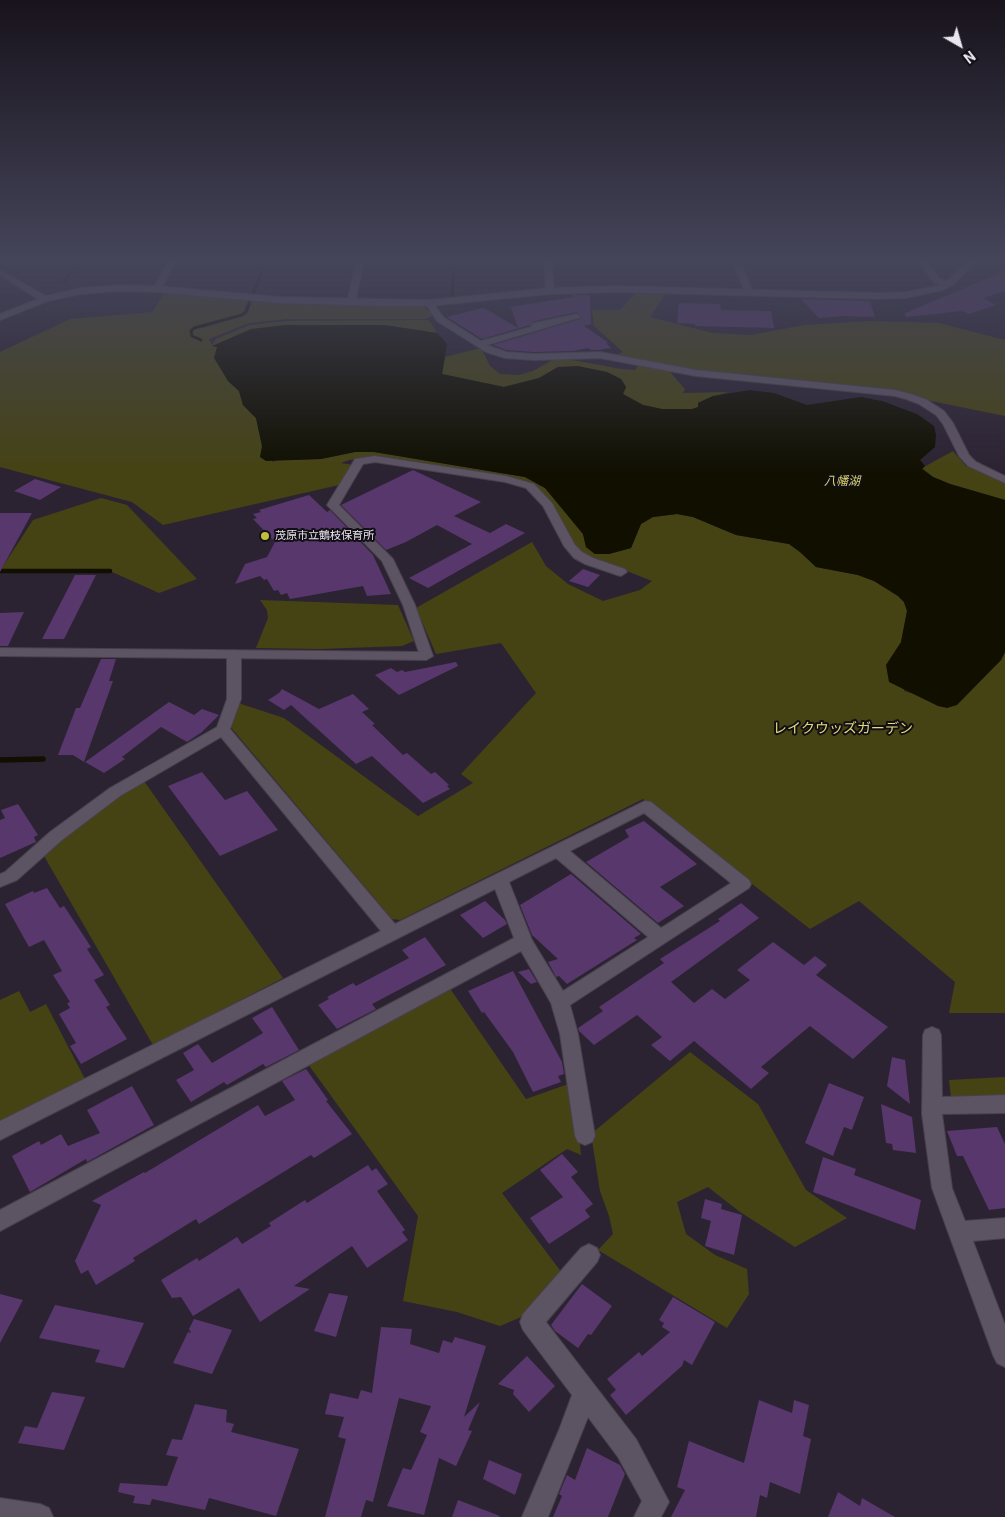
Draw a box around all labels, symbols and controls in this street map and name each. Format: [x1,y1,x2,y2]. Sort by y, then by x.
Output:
north arrow [935,20,985,70]
text: N [960,47,978,66]
water label: 八幡湖 [824,475,860,489]
place label: 茂原市立鶴枝保育所 [275,529,374,543]
marker: 茂原市立鶴枝保育所 [259,530,271,542]
park label: レイクウッズガーデン [773,721,913,737]

